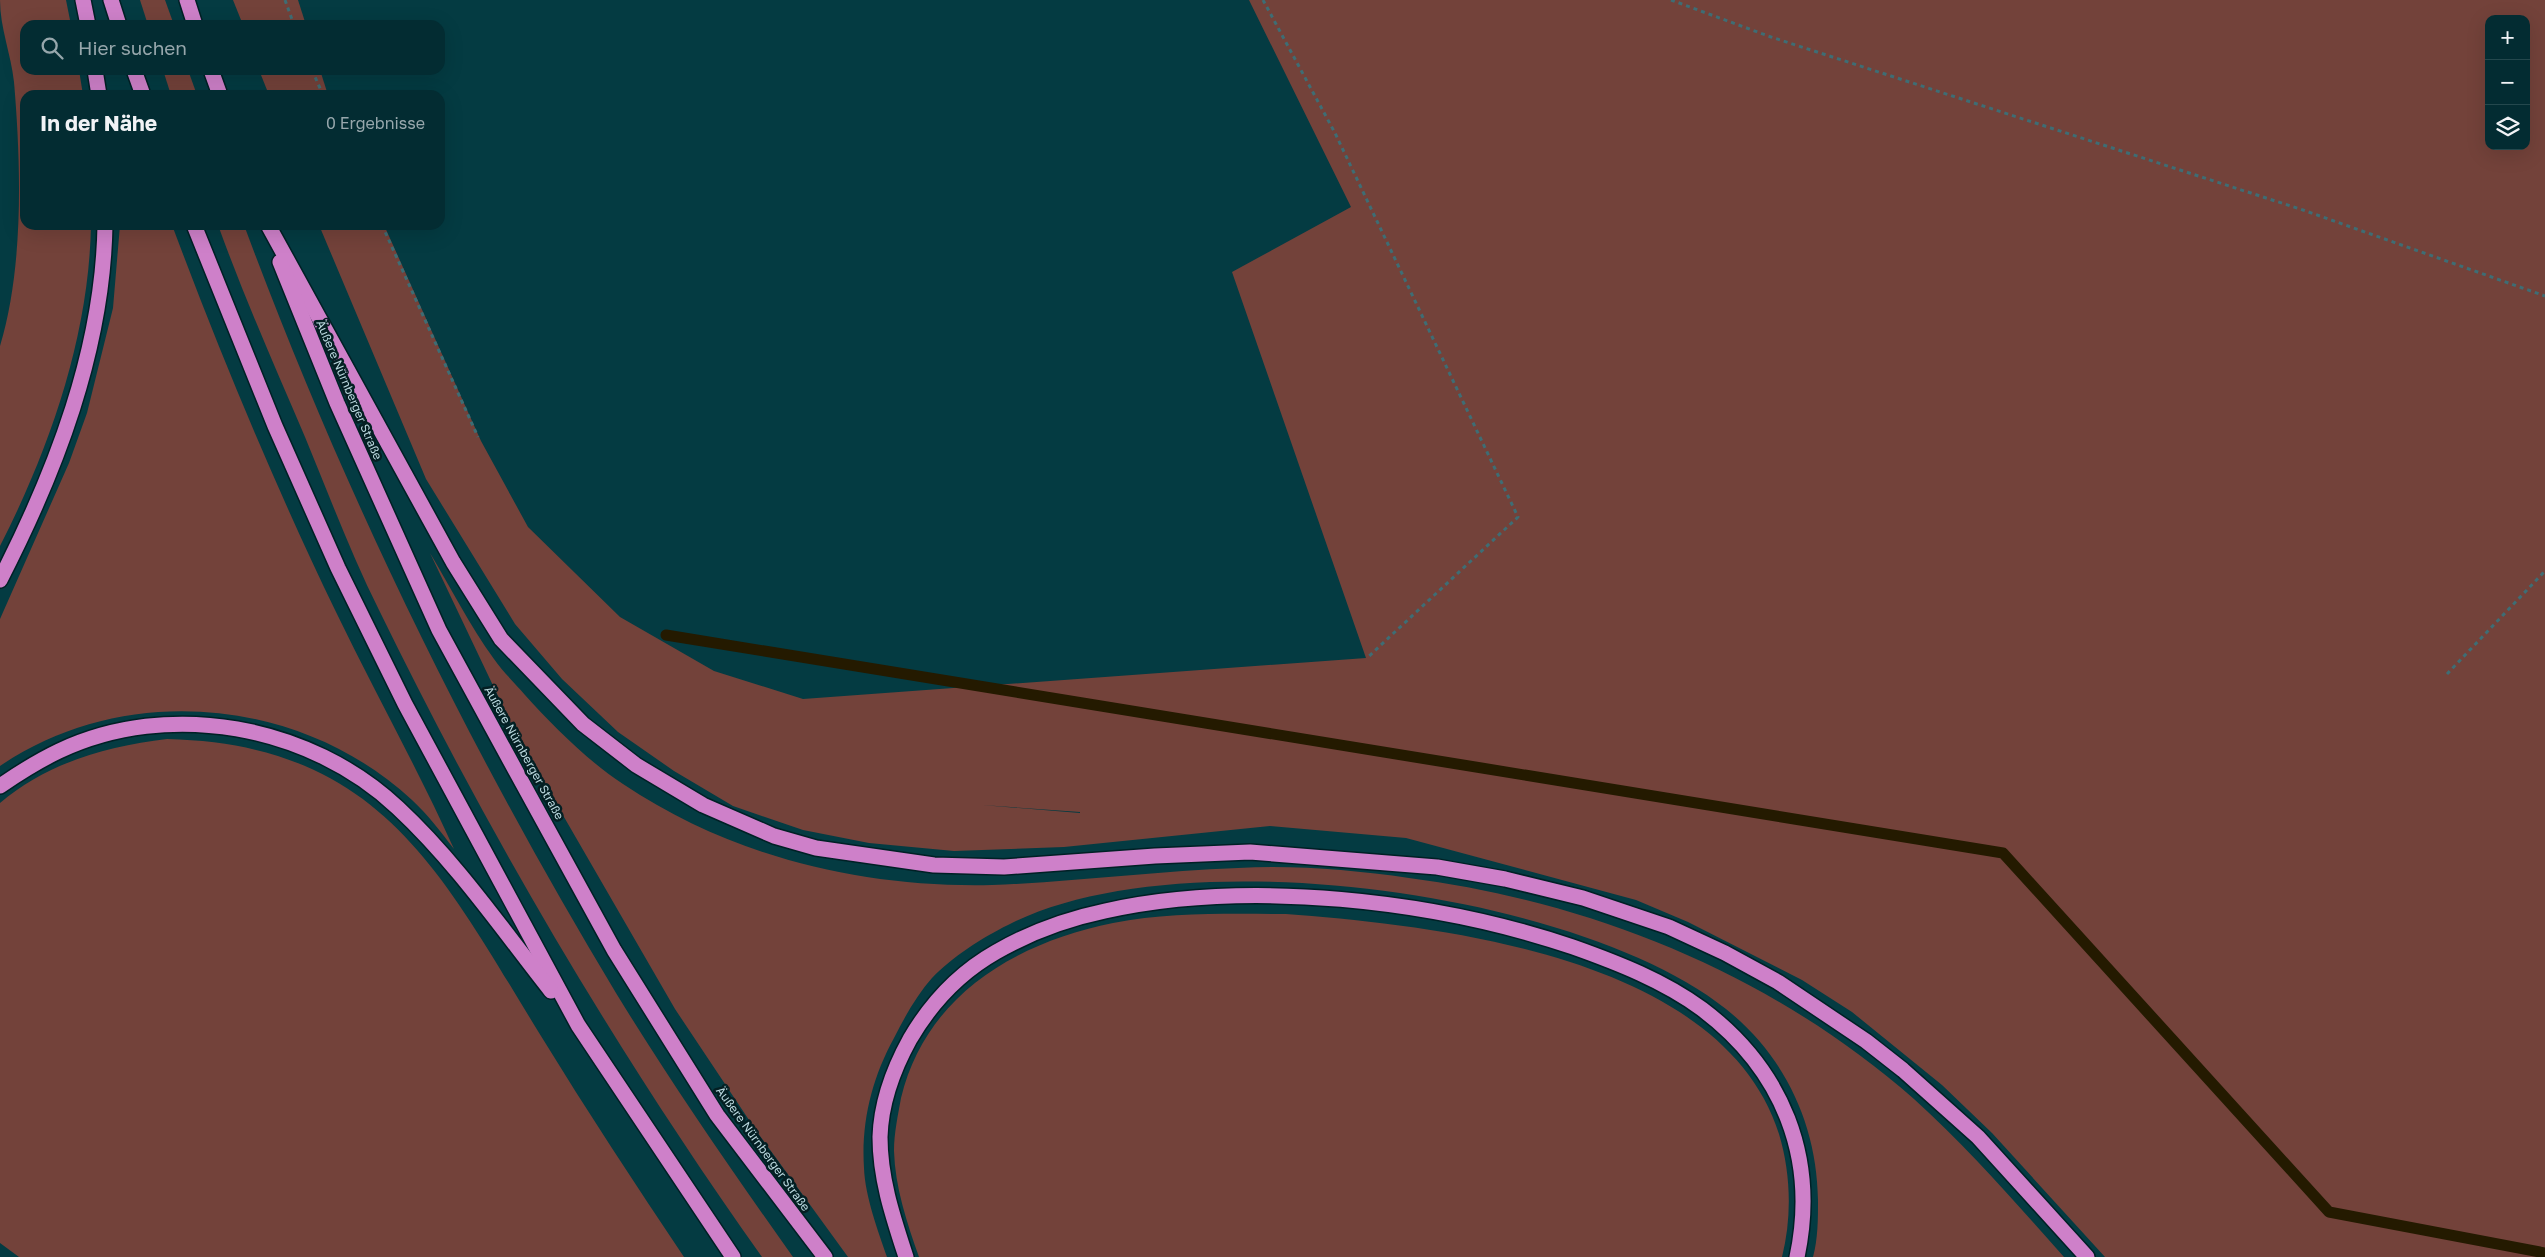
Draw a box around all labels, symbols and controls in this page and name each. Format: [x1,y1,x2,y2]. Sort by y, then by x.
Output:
map controls [2485,15,2530,150]
button: + [2485,15,2530,60]
search box [20,20,445,75]
icon: search [38,34,66,62]
text: Hier suchen [78,36,187,59]
button: − [2485,60,2530,105]
button: layers [2485,105,2530,150]
text: In der Nähe [40,110,157,136]
text: 0 Ergebnisse [326,113,425,133]
street label: Äußere Nürnberger Straße [313,318,386,462]
street label: Äußere Nürnberger Straße [481,683,567,822]
street label: Äußere Nürnberger Straße [713,1083,814,1214]

